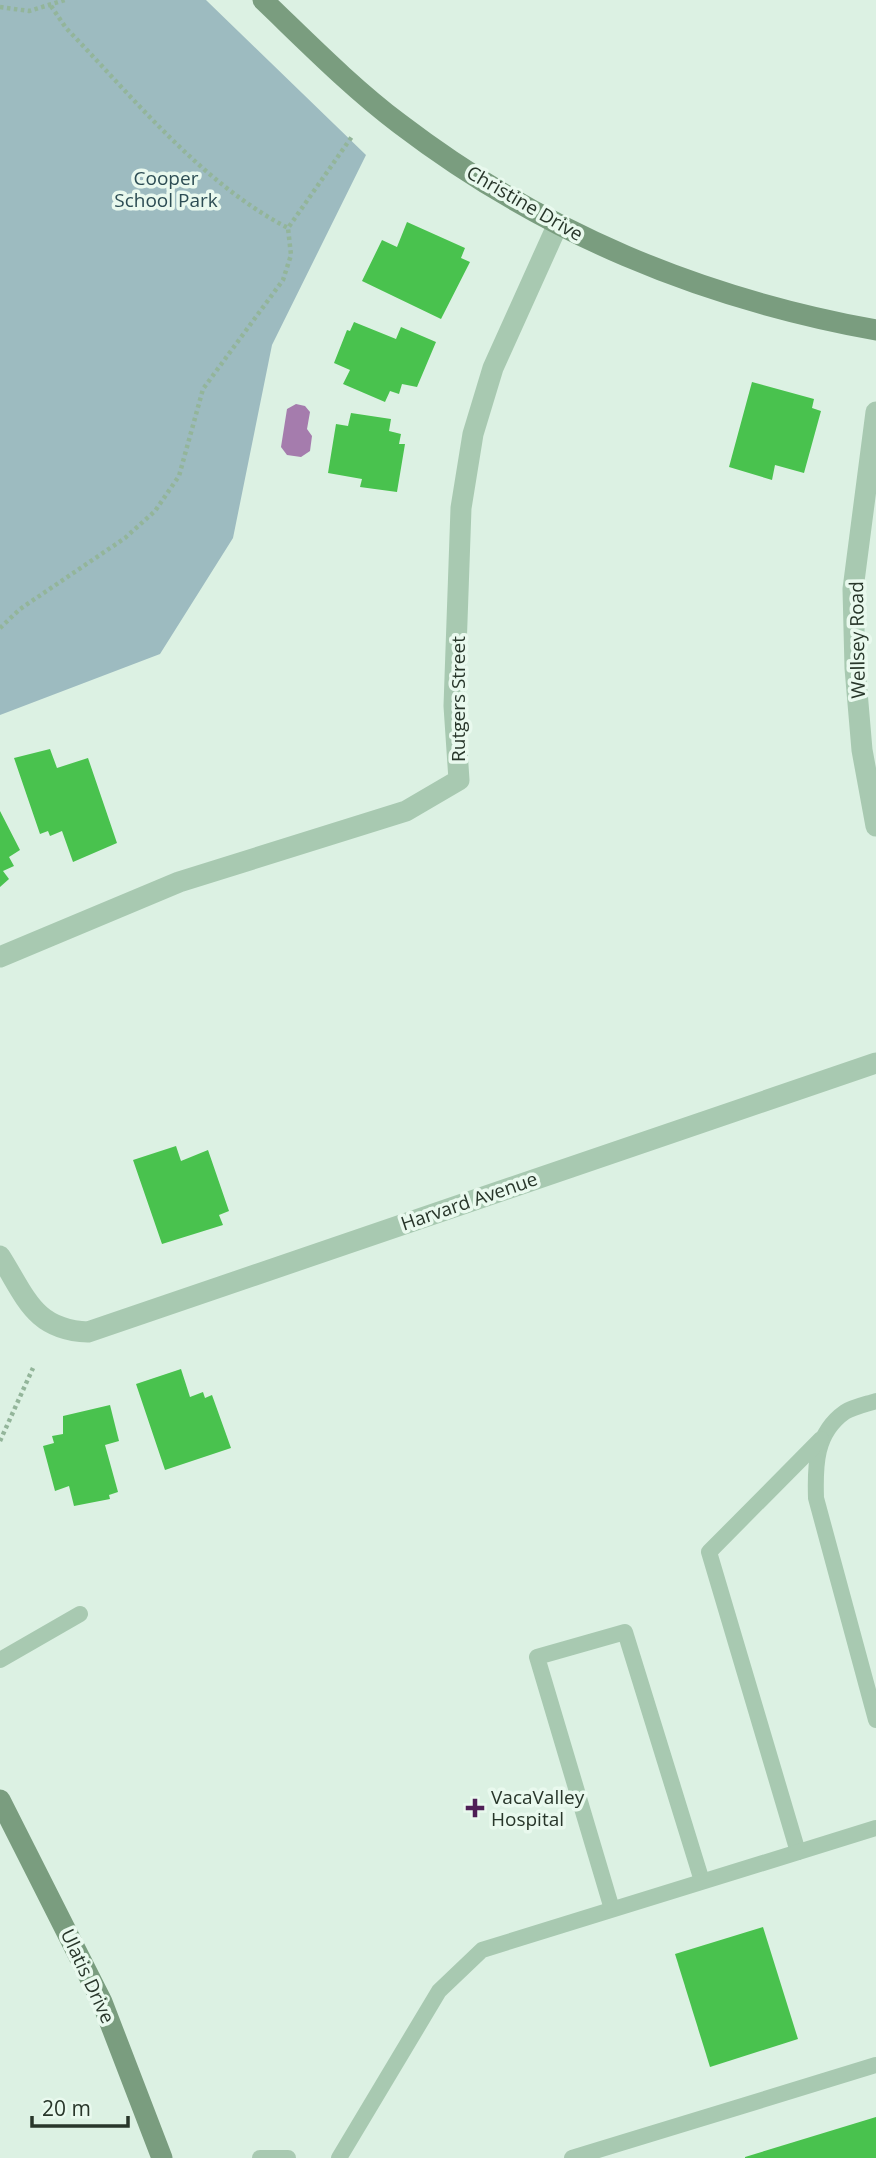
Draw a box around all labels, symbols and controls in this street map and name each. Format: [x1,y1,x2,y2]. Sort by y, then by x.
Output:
street label: Christine Drive [462,159,588,247]
park label: Cooper School Park [114,165,218,213]
street label: Wellsey Road [843,581,871,699]
street label: Rutgers Street [445,636,471,762]
street label: Harvard Avenue [397,1165,541,1237]
place label: VacaValley Hospital [491,1784,585,1832]
marker: VacaValley Hospital [465,1798,485,1818]
street label: Ulatis Drive [55,1925,121,2027]
scale bar [32,2084,128,2128]
text: 20 m [42,2094,91,2122]

